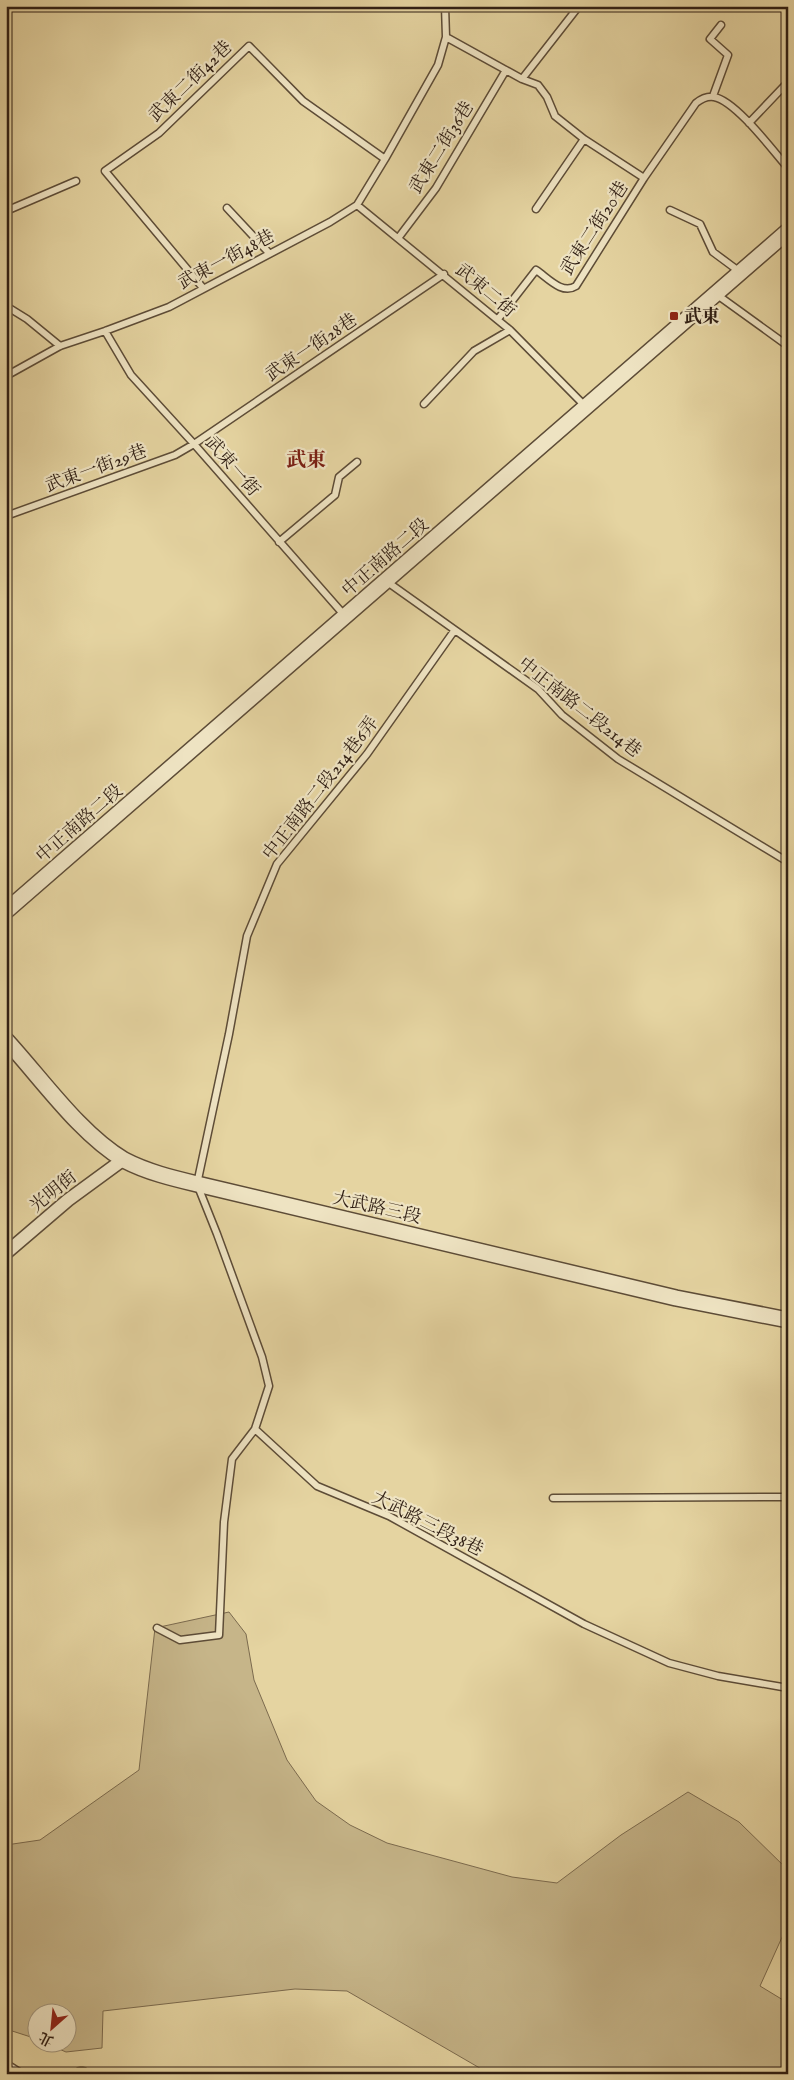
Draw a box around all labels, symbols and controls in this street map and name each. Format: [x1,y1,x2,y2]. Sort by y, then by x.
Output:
street label: 武東二街42巷 [144,37,238,128]
street label: 武東二街36巷 [405,97,480,198]
street label: 武東二街20巷 [556,178,634,280]
street label: 武東一街48巷 [175,225,279,295]
street label: 武東二街 [450,259,520,323]
place label: 武東 [684,306,720,329]
street label: 武東一街28巷 [262,309,362,387]
marker: 武東 [668,310,680,322]
street label: 武東一街 [200,432,264,502]
street label: 武東一街29巷 [43,440,150,498]
district label: 武東 [286,448,326,473]
street label: 中正南路二段 [338,514,434,602]
street label: 中正南路二段214巷 [513,653,645,763]
street label: 中正南路二段214巷6弄 [258,713,384,865]
street label: 中正南路二段 [32,780,128,868]
street label: 光明街 [26,1166,82,1218]
street label: 大武路三段 [330,1187,423,1230]
street label: 大武路三段38巷 [368,1486,487,1562]
north arrow [28,2002,78,2052]
text: 北 [36,2027,57,2050]

